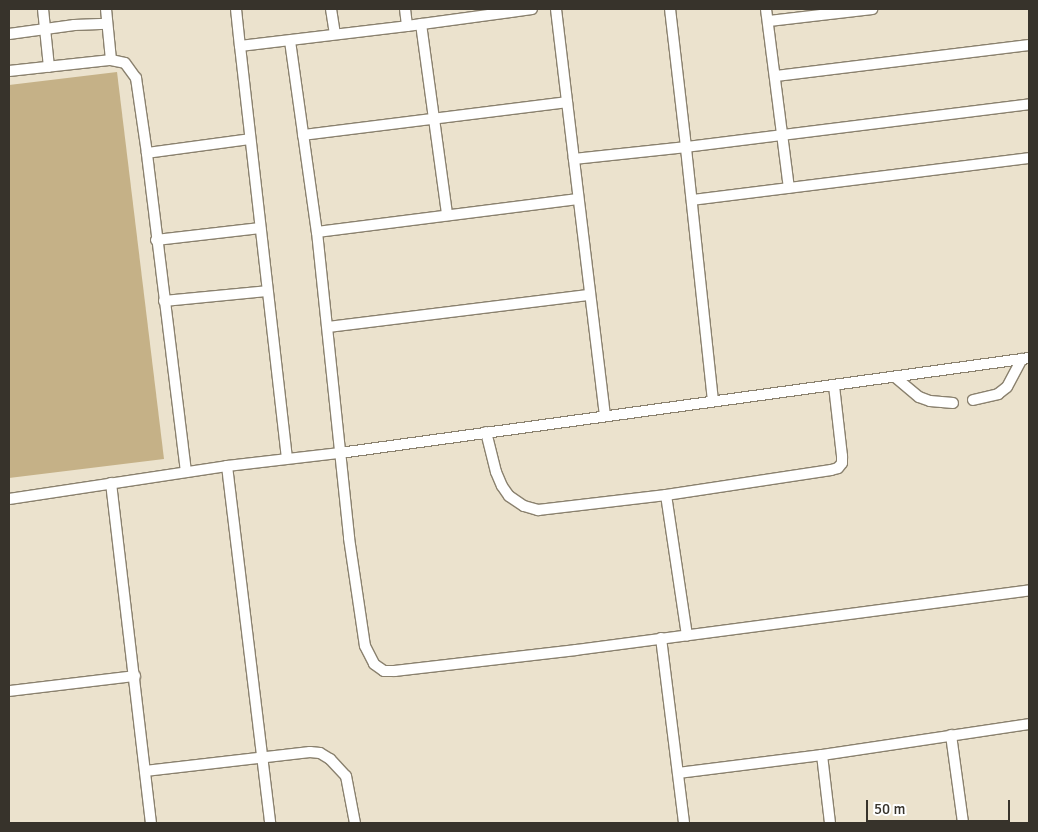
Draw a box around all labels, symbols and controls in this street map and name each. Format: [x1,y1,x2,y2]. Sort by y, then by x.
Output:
scale bar [868,790,1012,822]
text: 50 m [874,800,905,818]

